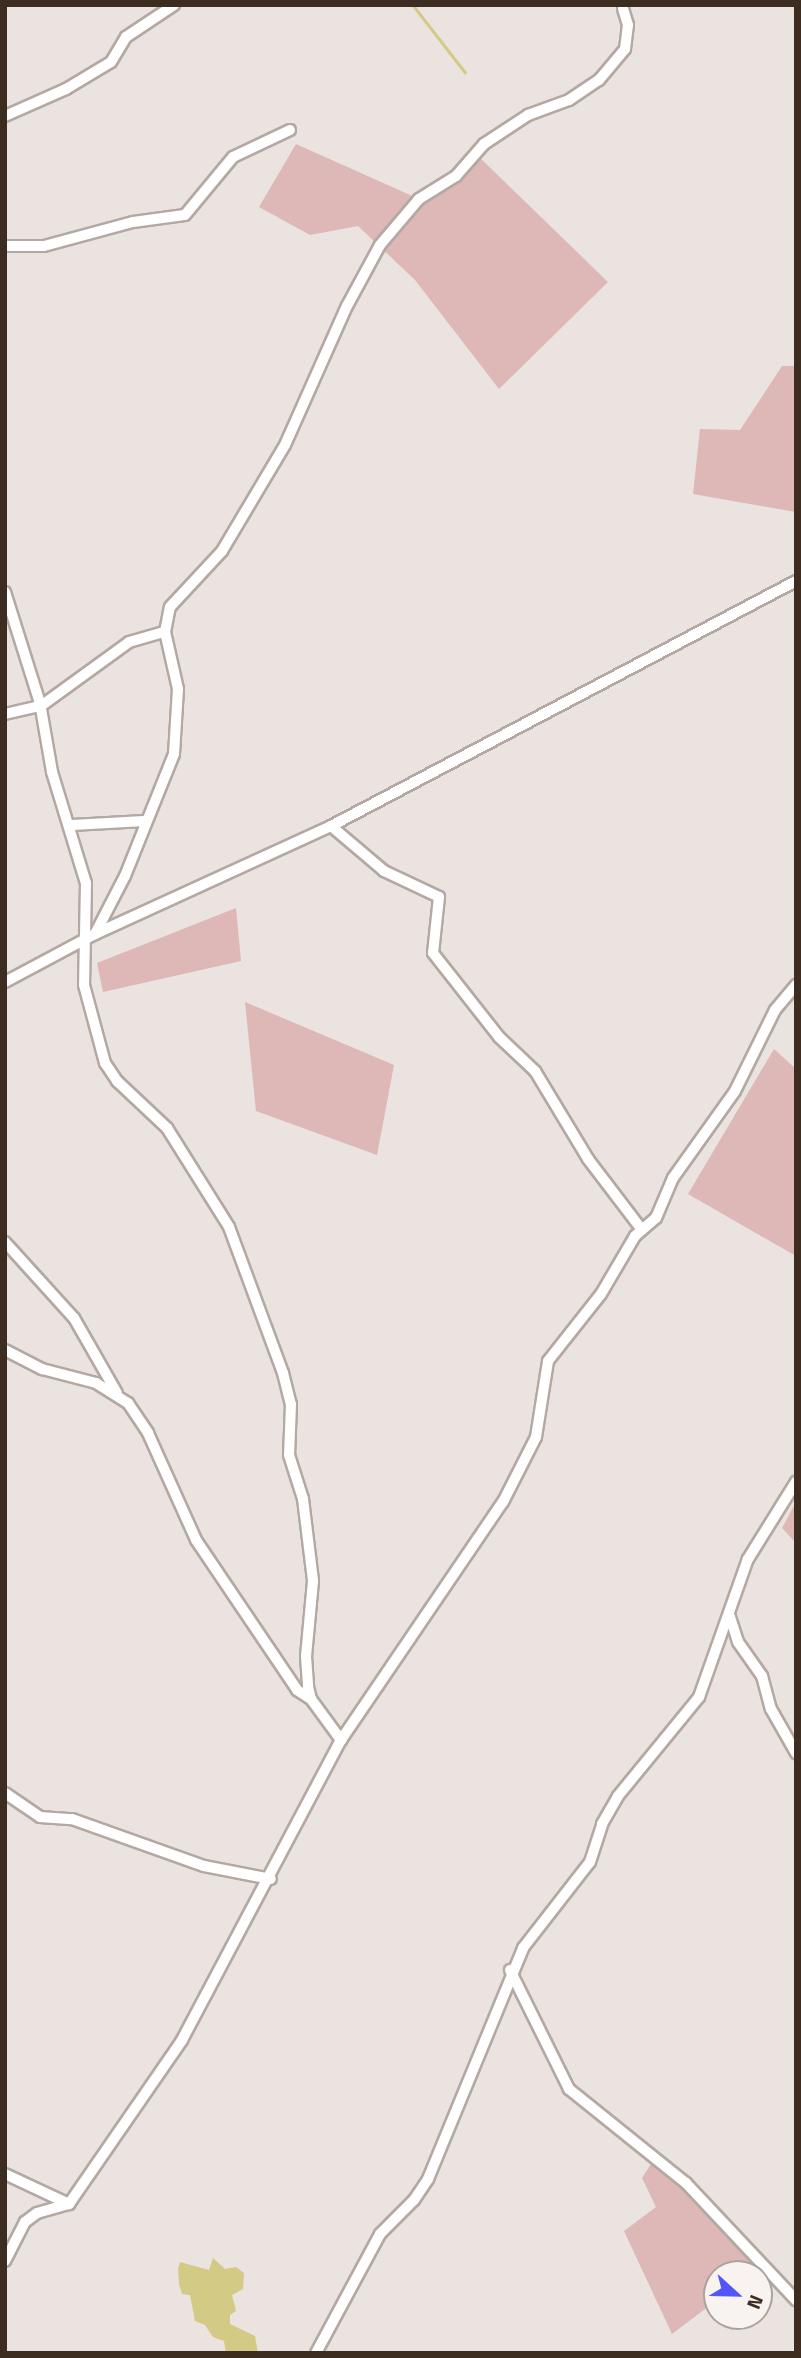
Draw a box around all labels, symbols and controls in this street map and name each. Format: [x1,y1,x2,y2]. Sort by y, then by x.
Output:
north arrow [703,2260,773,2330]
text: N [740,2291,772,2314]

